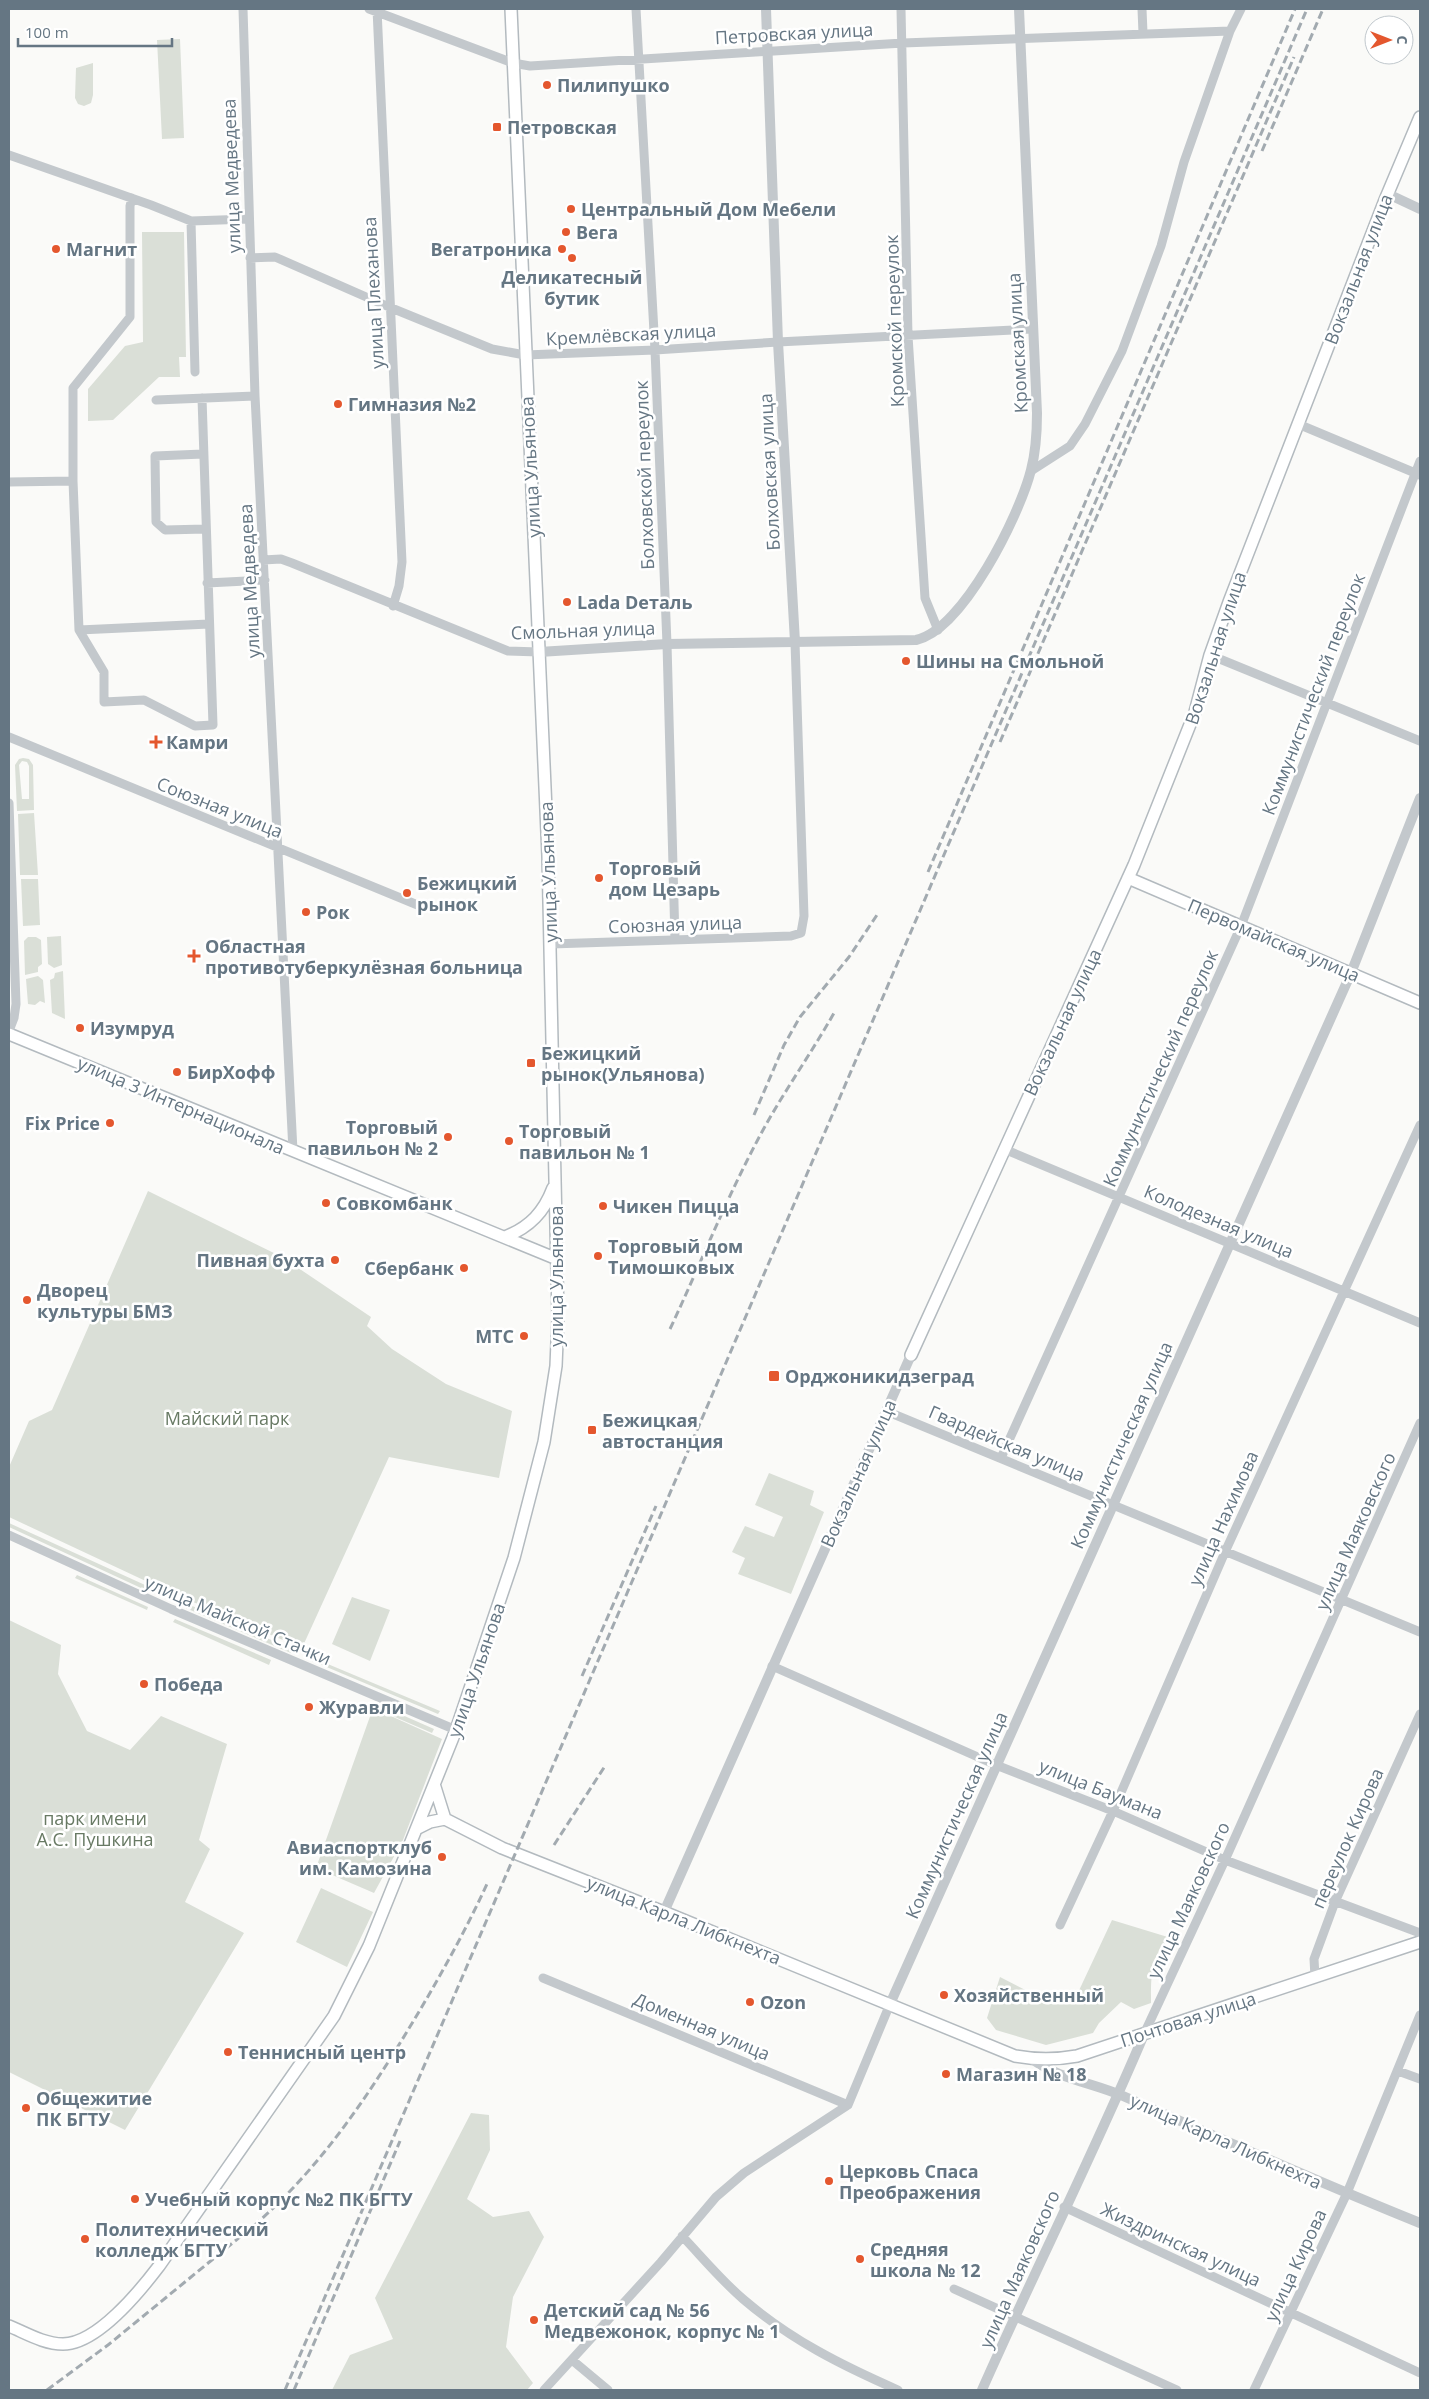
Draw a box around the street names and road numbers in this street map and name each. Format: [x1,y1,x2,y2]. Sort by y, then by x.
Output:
street label: Петровская улица [714,17,874,49]
street label: улица Медведева [216,98,246,254]
street label: Вокзальная улица [1318,190,1398,348]
street label: улица Плеханова [357,216,389,370]
street label: Кромской переулок [879,234,909,408]
street label: Кромская улица [1001,272,1033,414]
street label: Кремлёвская улица [545,318,717,350]
street label: Болховской переулок [629,379,659,570]
street label: Болховская улица [753,393,785,551]
street label: улица Ульянова [514,396,546,538]
street label: улица Медведева [233,503,265,659]
street label: Вокзальная улица [1179,568,1251,728]
street label: Коммунистический переулок [1256,569,1370,818]
street label: Смольная улица [510,615,656,645]
street label: Союзная улица [153,771,287,843]
street label: улица Ульянова [534,801,562,943]
street label: Первомайская улица [1184,893,1364,987]
street label: Союзная улица [608,910,742,938]
street label: Вокзальная улица [1017,945,1107,1099]
street label: Коммунистический переулок [1097,945,1224,1190]
street label: улица 3 Интернационала [74,1050,288,1160]
street label: Колодезная улица [1141,1179,1297,1263]
street label: улица Ульянова [544,1205,568,1347]
street label: Коммунистическая улица [1064,1338,1178,1552]
street label: Вокзальная улица [815,1395,901,1551]
street label: Гвардейская улица [925,1399,1089,1487]
street label: улица Нахимова [1183,1447,1263,1589]
street label: улица Маяковского [1309,1448,1401,1614]
street label: улица Майской Стачки [141,1570,335,1670]
street label: улица Ульянова [442,1599,510,1741]
street label: Коммунистическая улица [899,1708,1013,1922]
street label: улица Баумана [1036,1753,1166,1825]
street label: переулок Кирова [1305,1764,1389,1912]
street label: улица Маяковского [1141,1818,1235,1982]
street label: улица Карла Либкнехта [583,1870,785,1970]
street label: Доменная улица [630,1986,774,2066]
street label: Почтовая улица [1117,1986,1259,2052]
street label: улица Карла Либкнехта [1126,2088,1326,2194]
street label: улица Маяковского [973,2186,1065,2352]
street label: Жиздринская улица [1097,2196,1265,2292]
street label: улица Кирова [1258,2205,1332,2325]

